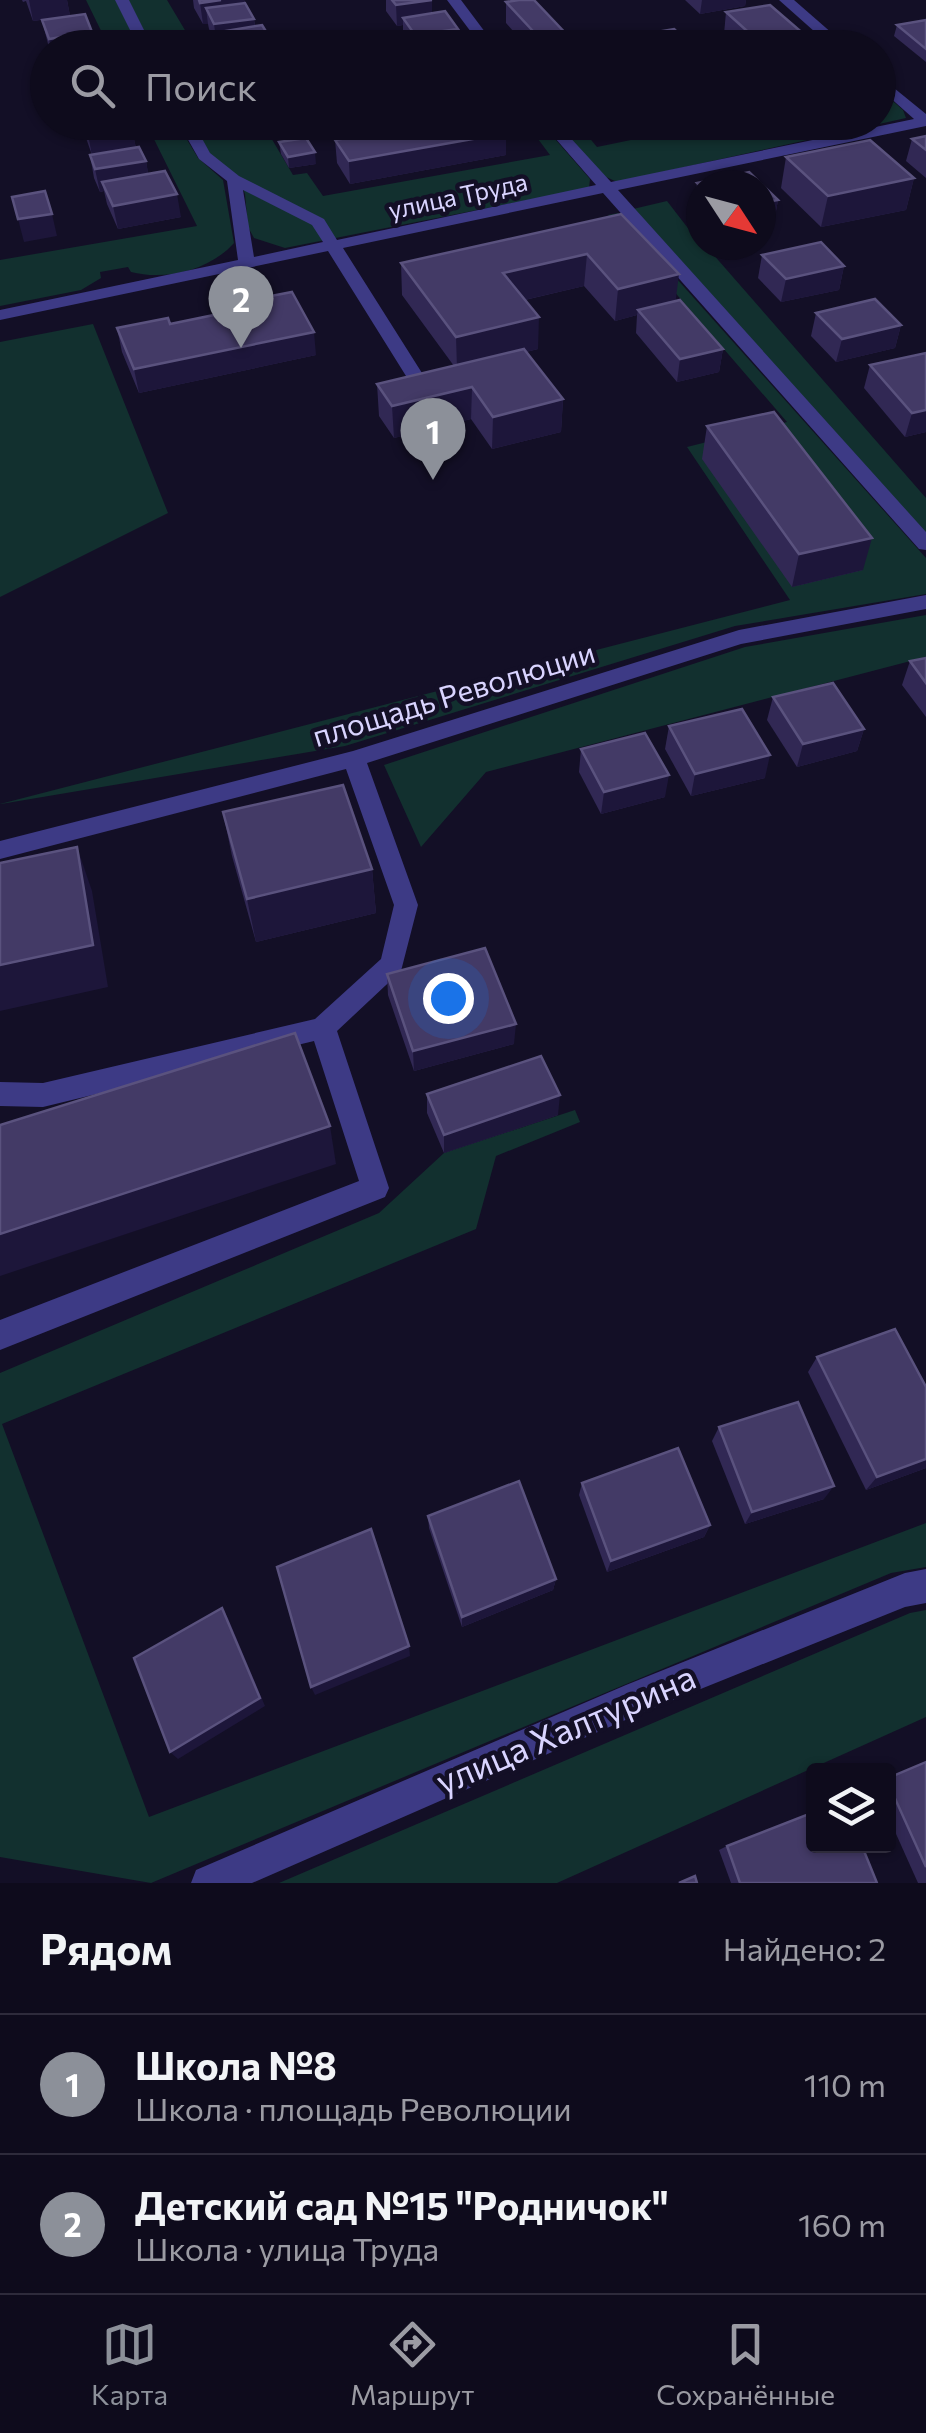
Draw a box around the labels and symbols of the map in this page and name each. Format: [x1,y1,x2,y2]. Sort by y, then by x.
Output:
street label: улица Труда [386,166,530,224]
north arrow [686,170,776,260]
pin: 2 [208,266,274,348]
pin: 1 [400,398,466,480]
street label: площадь Революции [308,632,599,753]
your location [423,973,474,1024]
street label: улица Халтурина [429,1654,701,1802]

